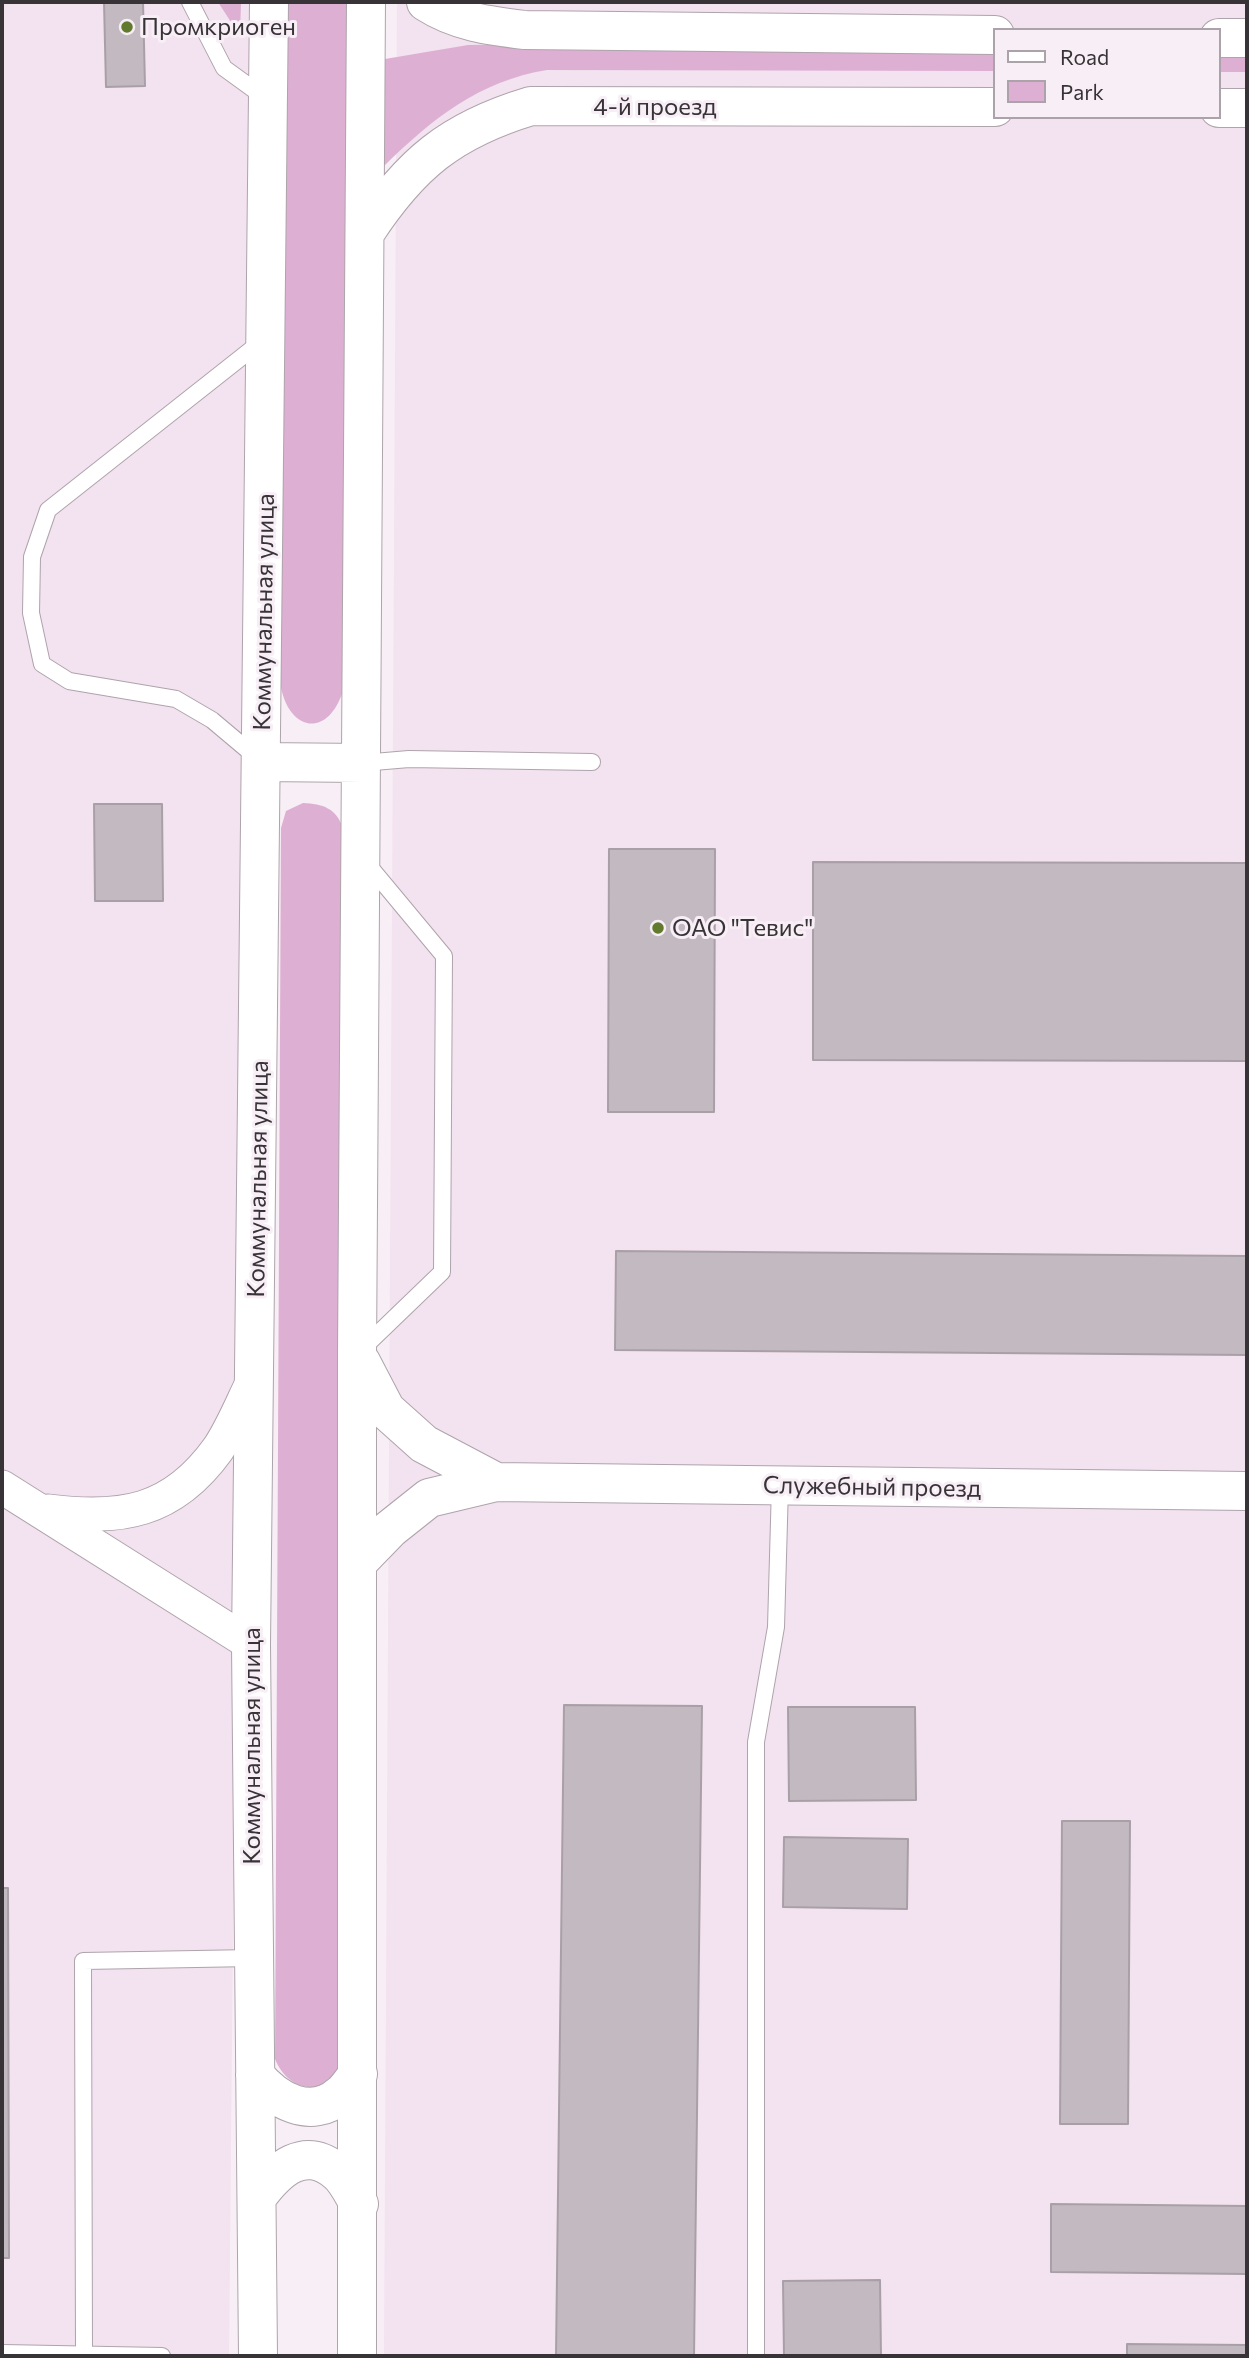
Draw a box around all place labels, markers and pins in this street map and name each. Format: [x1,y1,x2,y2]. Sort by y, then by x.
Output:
place label: Промкриоген [141,13,296,41]
marker: Промкриоген [119,19,135,35]
place label: ОАО "Тевис" [672,914,813,942]
marker: ОАО "Тевис" [650,920,666,936]

